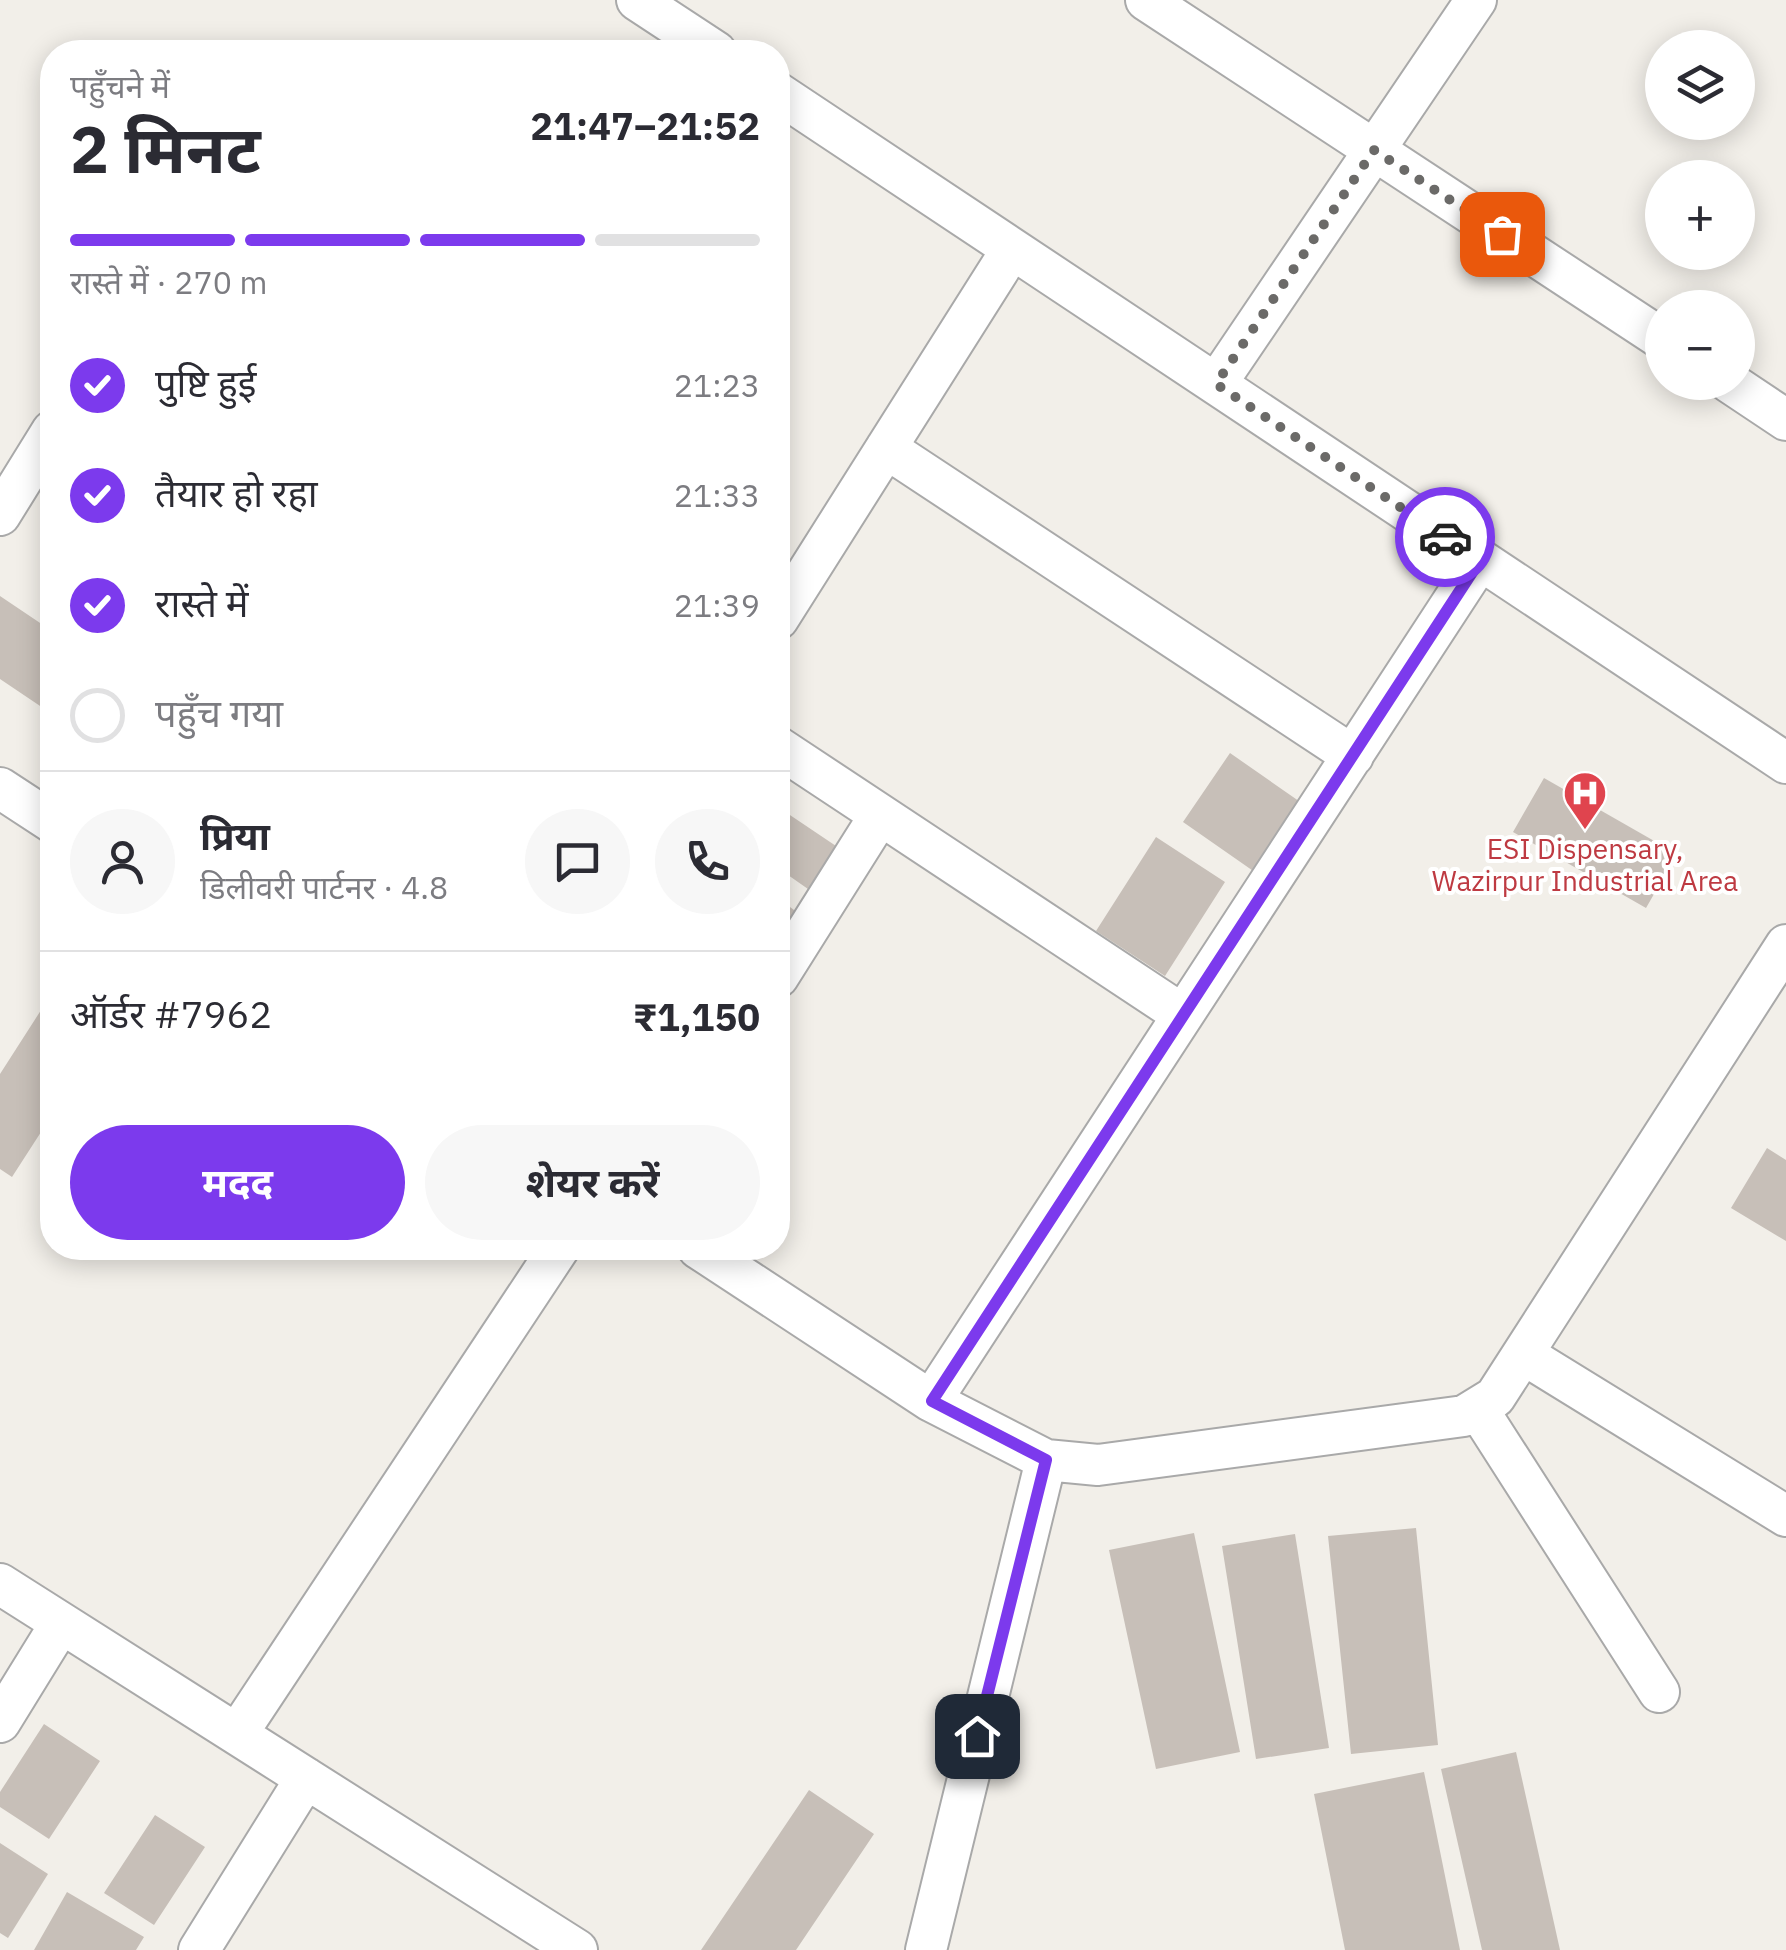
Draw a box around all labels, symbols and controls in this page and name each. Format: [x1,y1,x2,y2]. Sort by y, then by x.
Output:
map controls [1645,30,1755,400]
button: layers [1645,30,1755,140]
text: पहुँचने में [70,65,170,107]
text: 21:47–21:52 [530,101,760,150]
text: 2 मिनट [70,106,261,191]
button: + [1645,160,1755,270]
pin [1460,192,1545,277]
icon: bag [1475,207,1530,262]
text: रास्ते में · 270 m [70,261,267,303]
button: − [1645,290,1755,400]
icon: check [70,358,125,413]
text: पुष्टि हुई [155,358,256,407]
text: 21:23 [674,364,760,406]
icon: check [70,468,125,523]
text: तैयार हो रहा [155,468,318,517]
text: 21:33 [674,474,760,516]
courier [1395,487,1495,587]
icon: car [1418,510,1473,565]
icon: check [70,578,125,633]
text: रास्ते में [155,578,249,627]
text: 21:39 [674,584,760,626]
text: पहुँच गया [155,688,283,737]
hospital icon: ESI Dispensary, Wazirpur Industrial Area [1562,770,1608,831]
button: person [70,809,175,914]
button: chat [525,809,630,914]
button: phone [655,809,760,914]
text: प्रिया [200,811,270,860]
place label: ESI Dispensary, Wazirpur Industrial Area [1432,830,1738,899]
text: डिलीवरी पार्टनर · 4.8 [200,866,448,908]
text: ऑर्डर #7962 [70,989,272,1038]
text: ₹1,150 [633,992,760,1041]
button: मदद [70,1125,405,1240]
button: शेयर करें [425,1125,760,1240]
pin [935,1694,1020,1779]
icon: home [950,1709,1005,1764]

